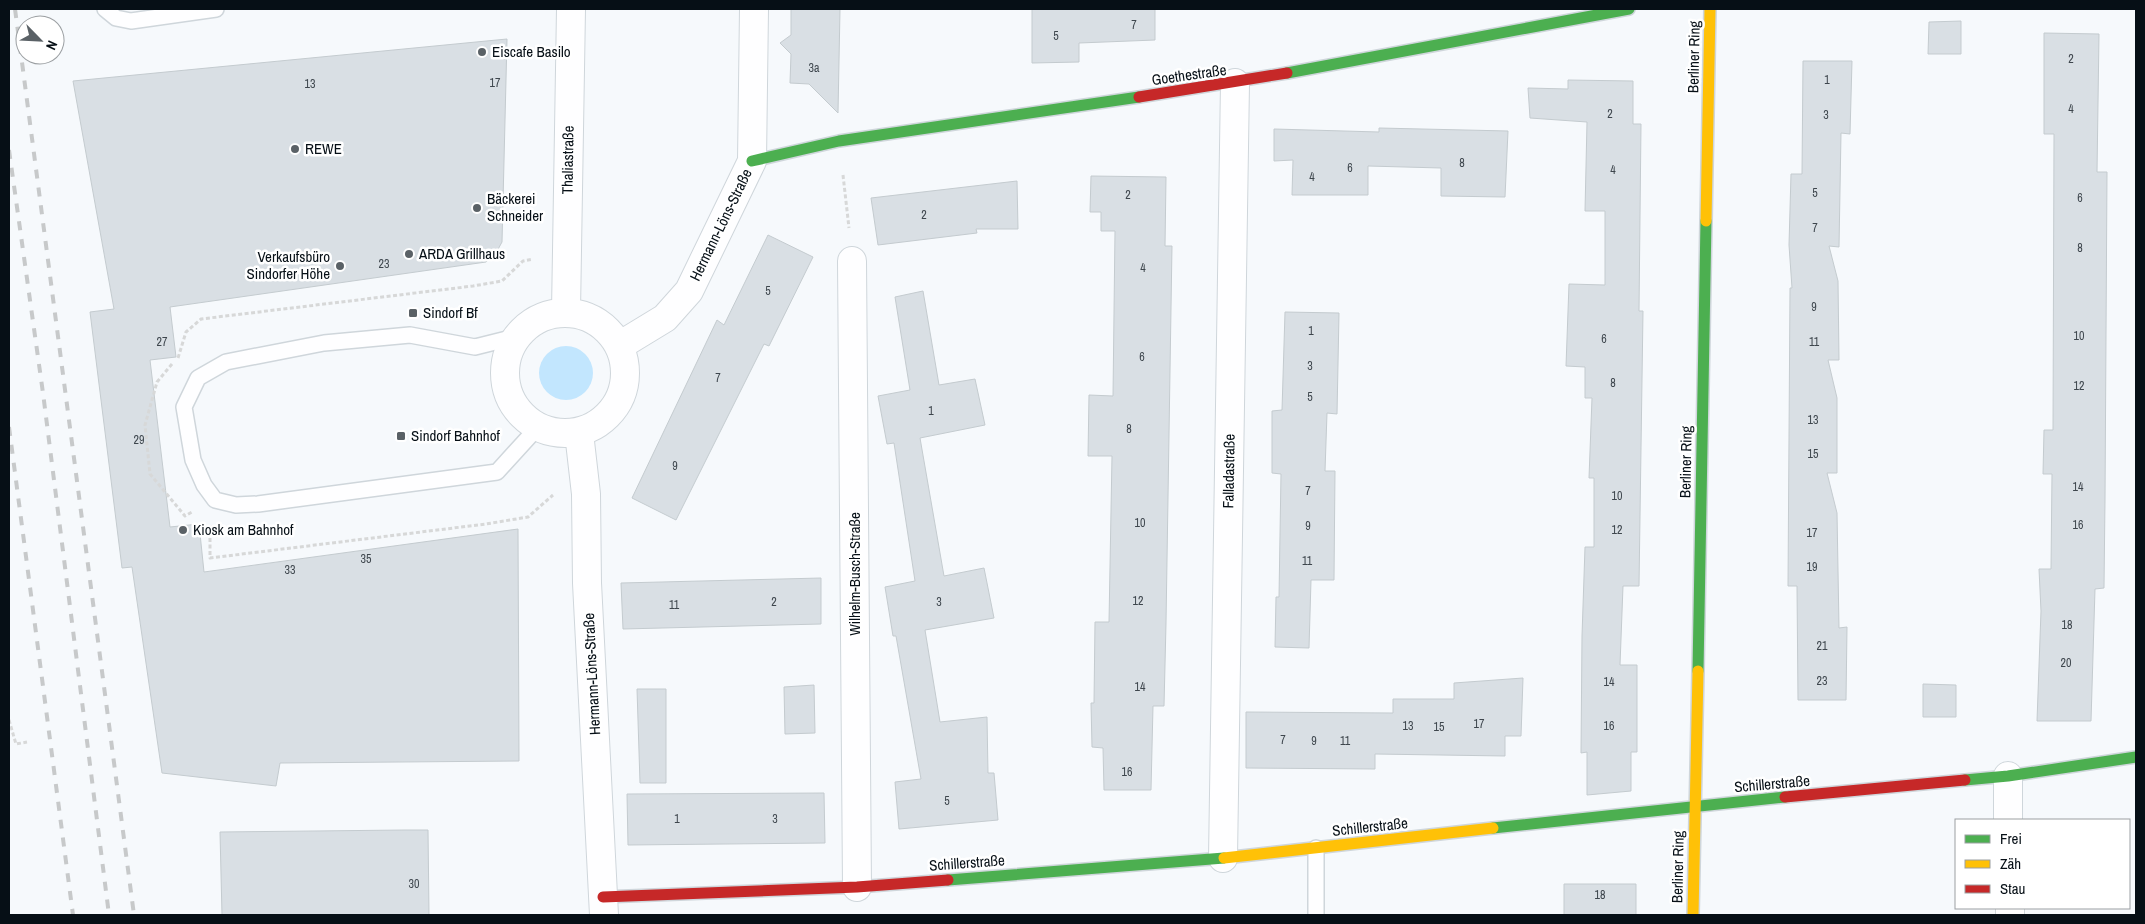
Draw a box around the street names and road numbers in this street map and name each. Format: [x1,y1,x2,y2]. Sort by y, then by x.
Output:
street label: Berliner Ring [1682,20,1705,93]
street label: Goethestraße [1150,59,1228,90]
street label: Thaliastraße [556,125,579,195]
street label: Hermann-Löns-Straße [684,165,757,284]
street label: Berliner Ring [1674,425,1697,498]
street label: Falladastraße [1217,433,1240,508]
street label: Wilhelm-Busch-Straße [844,512,865,636]
street label: Hermann-Löns-Straße [578,612,605,736]
street label: Schillerstraße [1733,770,1811,797]
street label: Schillerstraße [1331,812,1409,841]
street label: Berliner Ring [1666,830,1689,903]
street label: Schillerstraße [928,849,1006,876]

